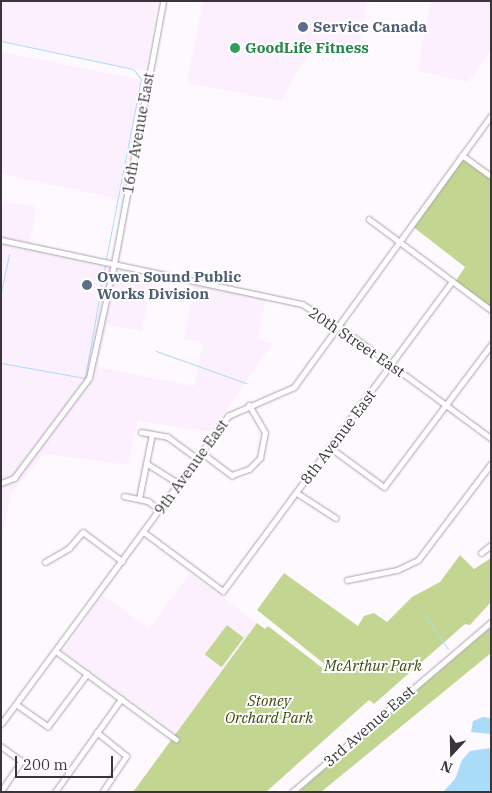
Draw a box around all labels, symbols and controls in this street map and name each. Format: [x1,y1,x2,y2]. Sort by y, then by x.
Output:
place label: Service Canada [313,18,427,36]
marker: Service Canada [297,21,309,33]
place label: GoodLife Fitness [245,39,369,57]
marker: GoodLife Fitness [229,42,241,54]
street label: 16th Avenue East [118,71,158,195]
place label: Owen Sound Public Works Division [97,267,241,302]
marker: Owen Sound Public Works Division [81,279,93,291]
street label: 20th Street East [306,303,408,381]
street label: 8th Avenue East [297,386,379,488]
street label: 9th Avenue East [150,416,232,518]
park label: McArthur Park [324,657,422,675]
street label: 3rd Avenue East [320,682,418,770]
park label: Stoney Orchard Park [225,691,313,726]
north arrow [427,728,477,778]
scale bar [18,746,115,778]
text: 200 m [23,755,68,774]
text: N [438,757,455,777]

